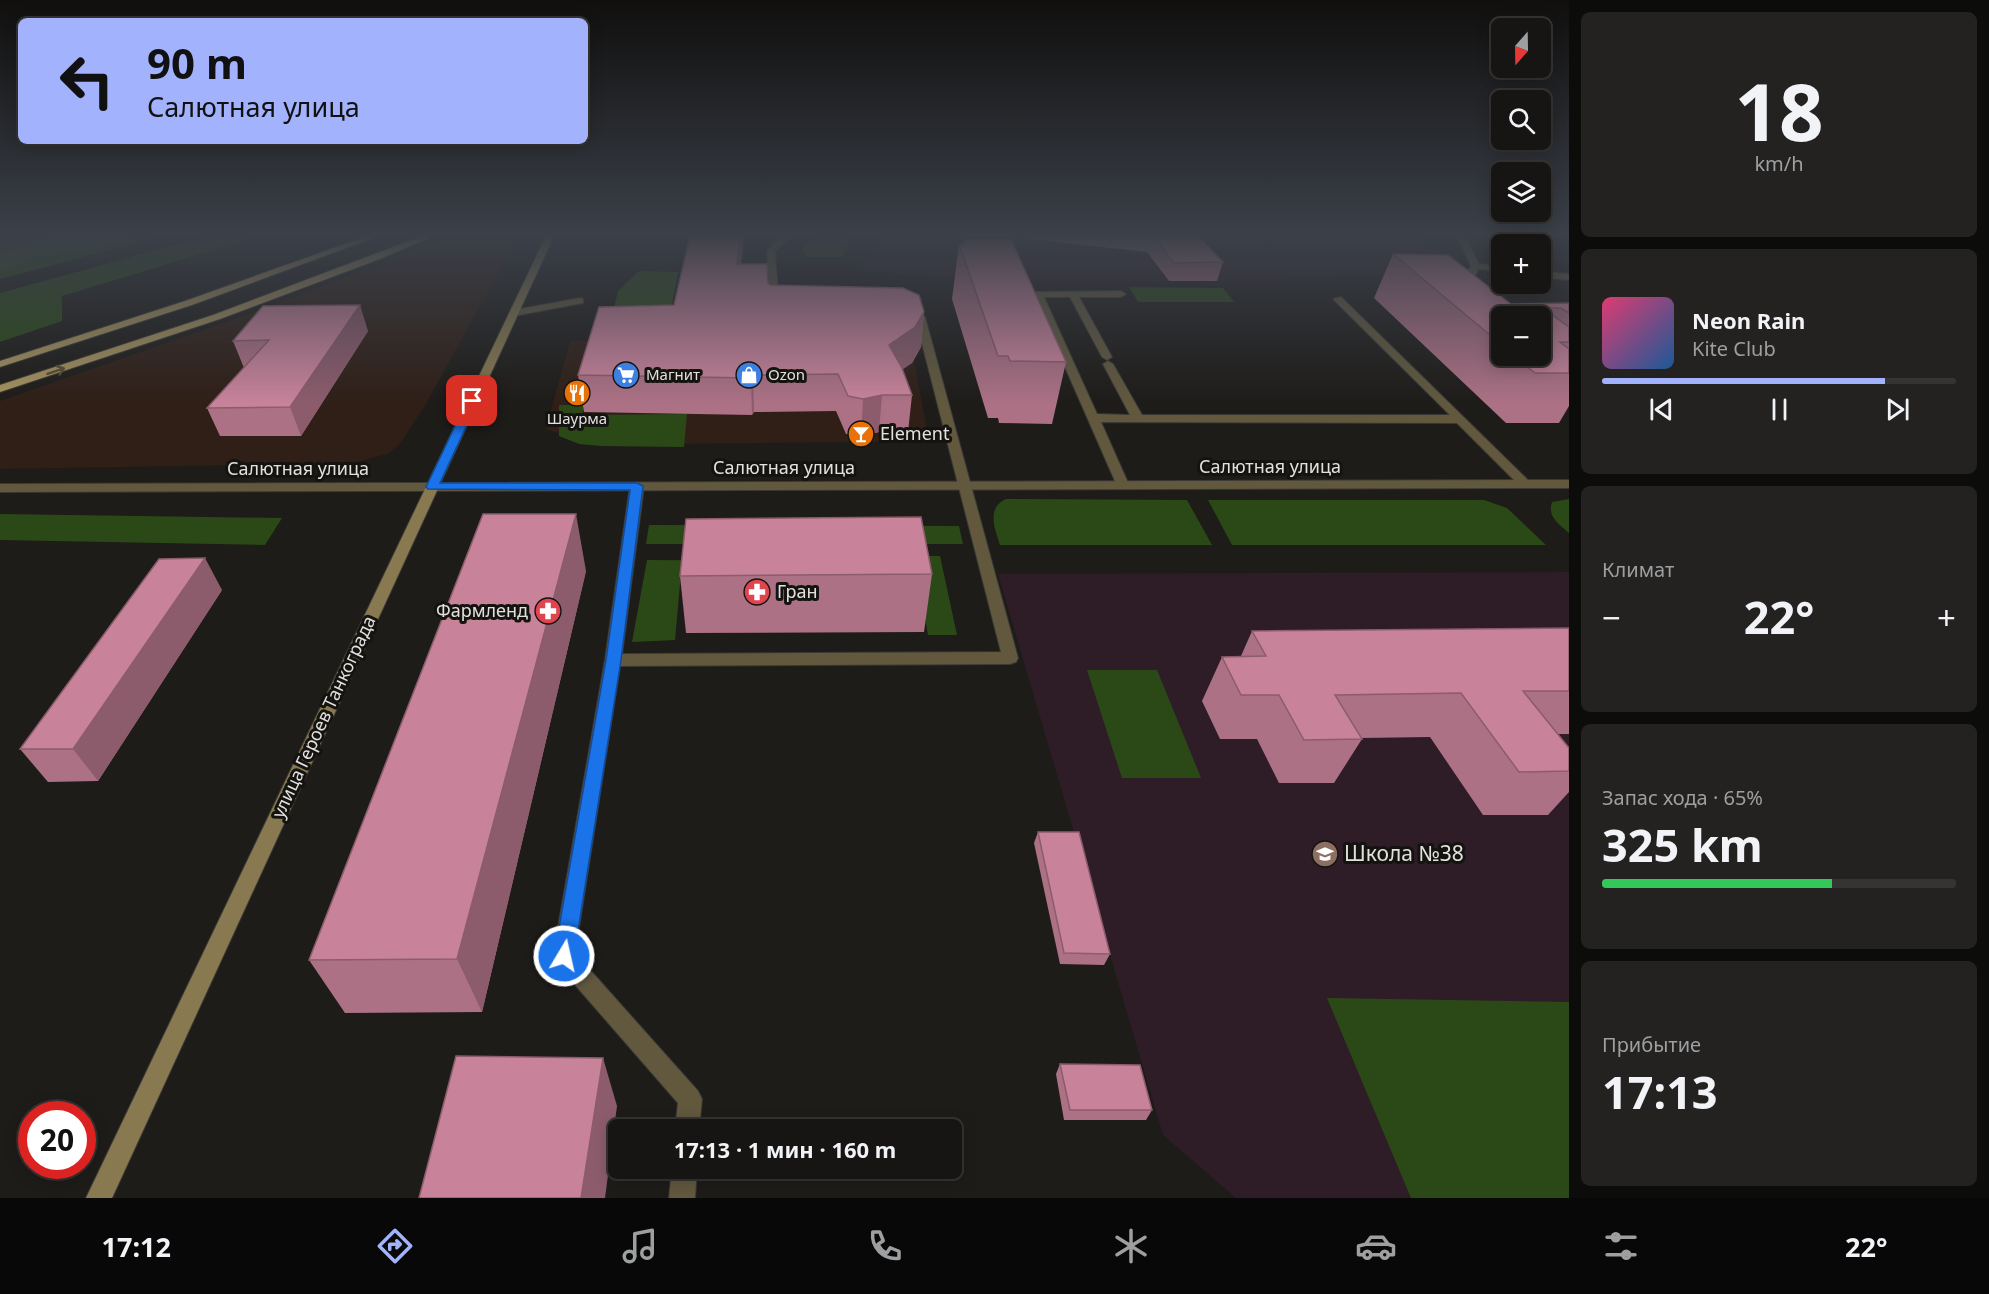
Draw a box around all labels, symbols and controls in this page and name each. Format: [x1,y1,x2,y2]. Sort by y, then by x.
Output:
north arrow [1491,18,1551,78]
map controls [1491,18,1551,366]
text: 90 m [147,34,247,91]
icon: left [48,42,126,120]
text: 18 [1734,58,1824,164]
text: Салютная улица [147,88,360,125]
button: search [1491,90,1551,150]
text: km/h [1754,150,1804,177]
button: layers [1491,162,1551,222]
button: + [1491,234,1551,294]
text: Neon Rain [1692,305,1805,335]
button: − [1491,306,1551,366]
text: Kite Club [1692,335,1776,362]
supermarket icon: Магнит [611,360,641,390]
shop icon: Ozon [734,360,764,390]
place label: Магнит [646,364,700,384]
place label: Ozon [768,364,805,384]
one-way arrow [46,365,65,376]
pin [446,375,497,426]
restaurant icon: Шаурма [562,378,592,408]
icon: arrive [455,384,488,417]
icon: previous [1645,393,1678,426]
icon: pause [1763,393,1796,426]
icon: next [1881,393,1914,426]
place label: Шаурма [547,408,607,428]
bar icon: Element [846,419,876,449]
place label: Element [880,421,950,445]
street label: Салютная улица [1199,454,1341,478]
street label: Салютная улица [713,455,855,479]
street label: Салютная улица [227,456,369,480]
text: Климат [1602,556,1674,583]
pharmacy icon: Гран [742,577,772,607]
place label: Гран [777,579,818,603]
text: 22° [1744,586,1814,647]
text: − [1602,595,1621,640]
text: + [1937,595,1956,640]
pharmacy icon: Фармленд [533,596,563,626]
place label: Фармленд [436,598,528,622]
street label: улица Героев Танкограда [266,612,381,822]
text: Запас хода · 65% [1602,784,1763,811]
text: 325 km [1602,814,1763,875]
school or university icon: Школа №38 [1310,839,1340,869]
place label: Школа №38 [1344,839,1464,867]
position arrow [532,924,596,988]
text: Прибытие [1602,1031,1701,1058]
text: 17:13 [1602,1061,1718,1122]
speed limit sign: 20 [18,1101,96,1179]
text: 17:13 · 1 мин · 160 m [674,1134,896,1164]
icon: directions [374,1225,416,1267]
icon: music [619,1225,661,1267]
icon: phone [864,1225,906,1267]
icon: climate [1110,1225,1152,1267]
icon: car [1355,1225,1397,1267]
icon: filters [1600,1225,1642,1267]
text: 17:12 [102,1228,171,1265]
text: 22° [1845,1228,1887,1265]

